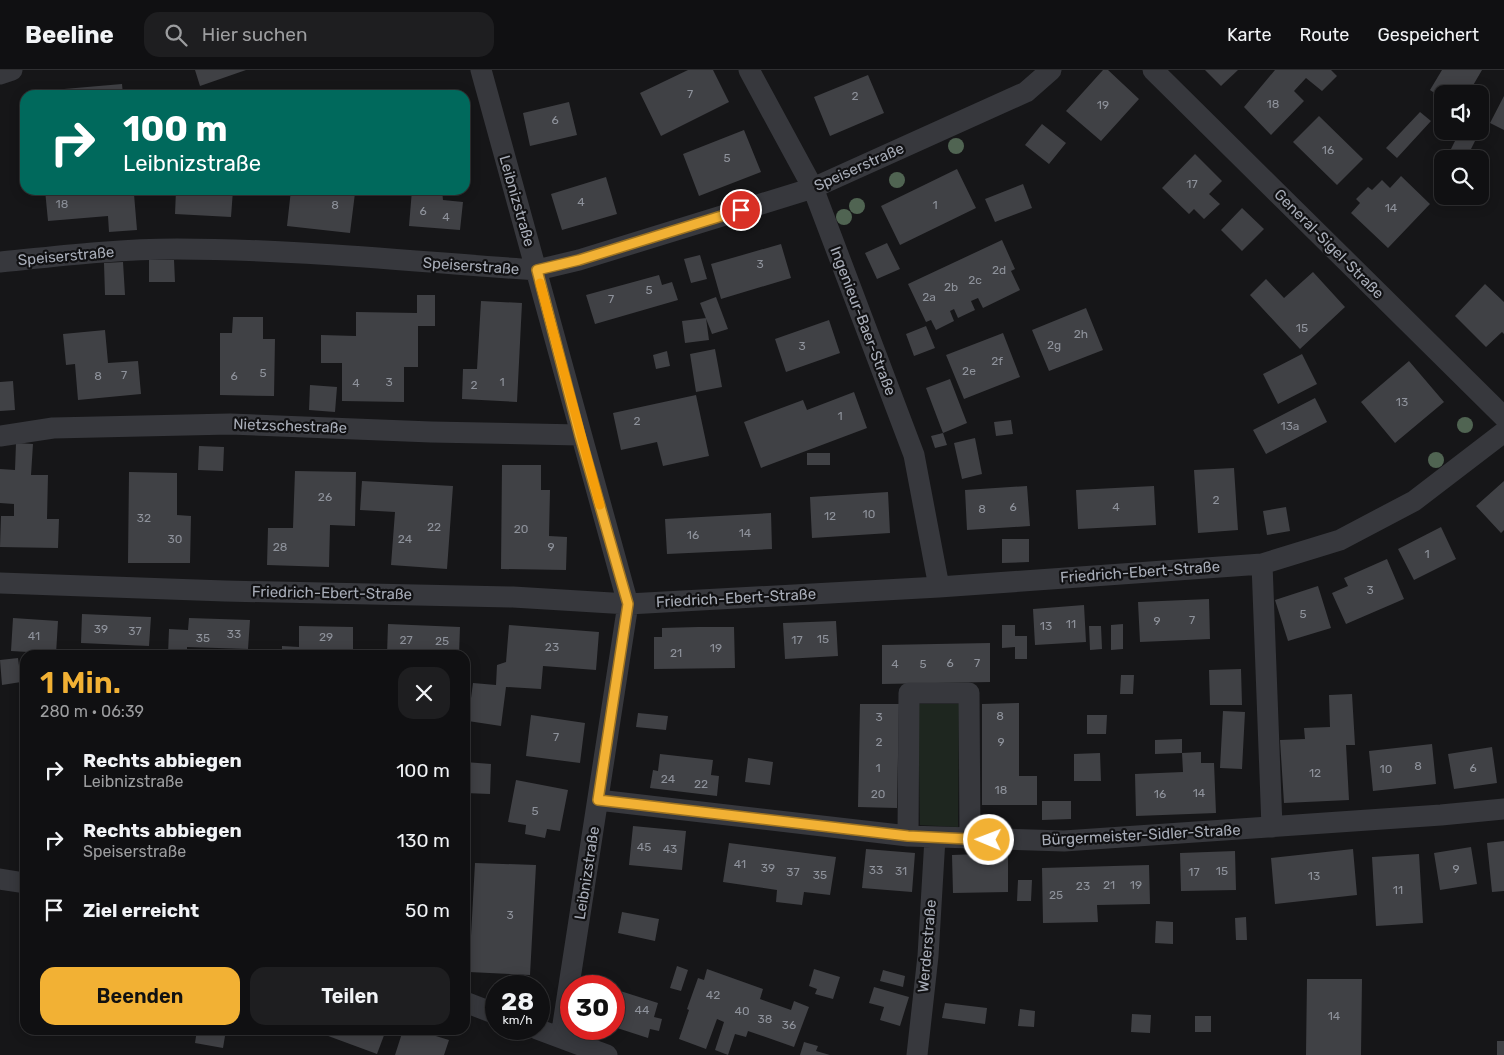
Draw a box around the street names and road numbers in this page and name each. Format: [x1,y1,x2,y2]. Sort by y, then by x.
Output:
street label: Speiserstraße [811,139,907,195]
street label: Leibnizstraße [495,153,539,249]
street label: General-Sigel-Straße [1270,185,1388,303]
street label: Speiserstraße [17,243,115,269]
street label: Ingenieur-Baer-Straße [826,244,900,398]
street label: Speiserstraße [422,254,520,278]
street label: Nietzschestraße [233,415,347,437]
street label: Friedrich-Ebert-Straße [1059,557,1221,587]
street label: Friedrich-Ebert-Straße [252,583,412,603]
street label: Friedrich-Ebert-Straße [656,585,816,611]
street label: Bürgermeister-Sidler-Straße [1041,821,1241,849]
street label: Leibnizstraße [571,825,603,921]
street label: Werderstraße [914,899,940,993]

